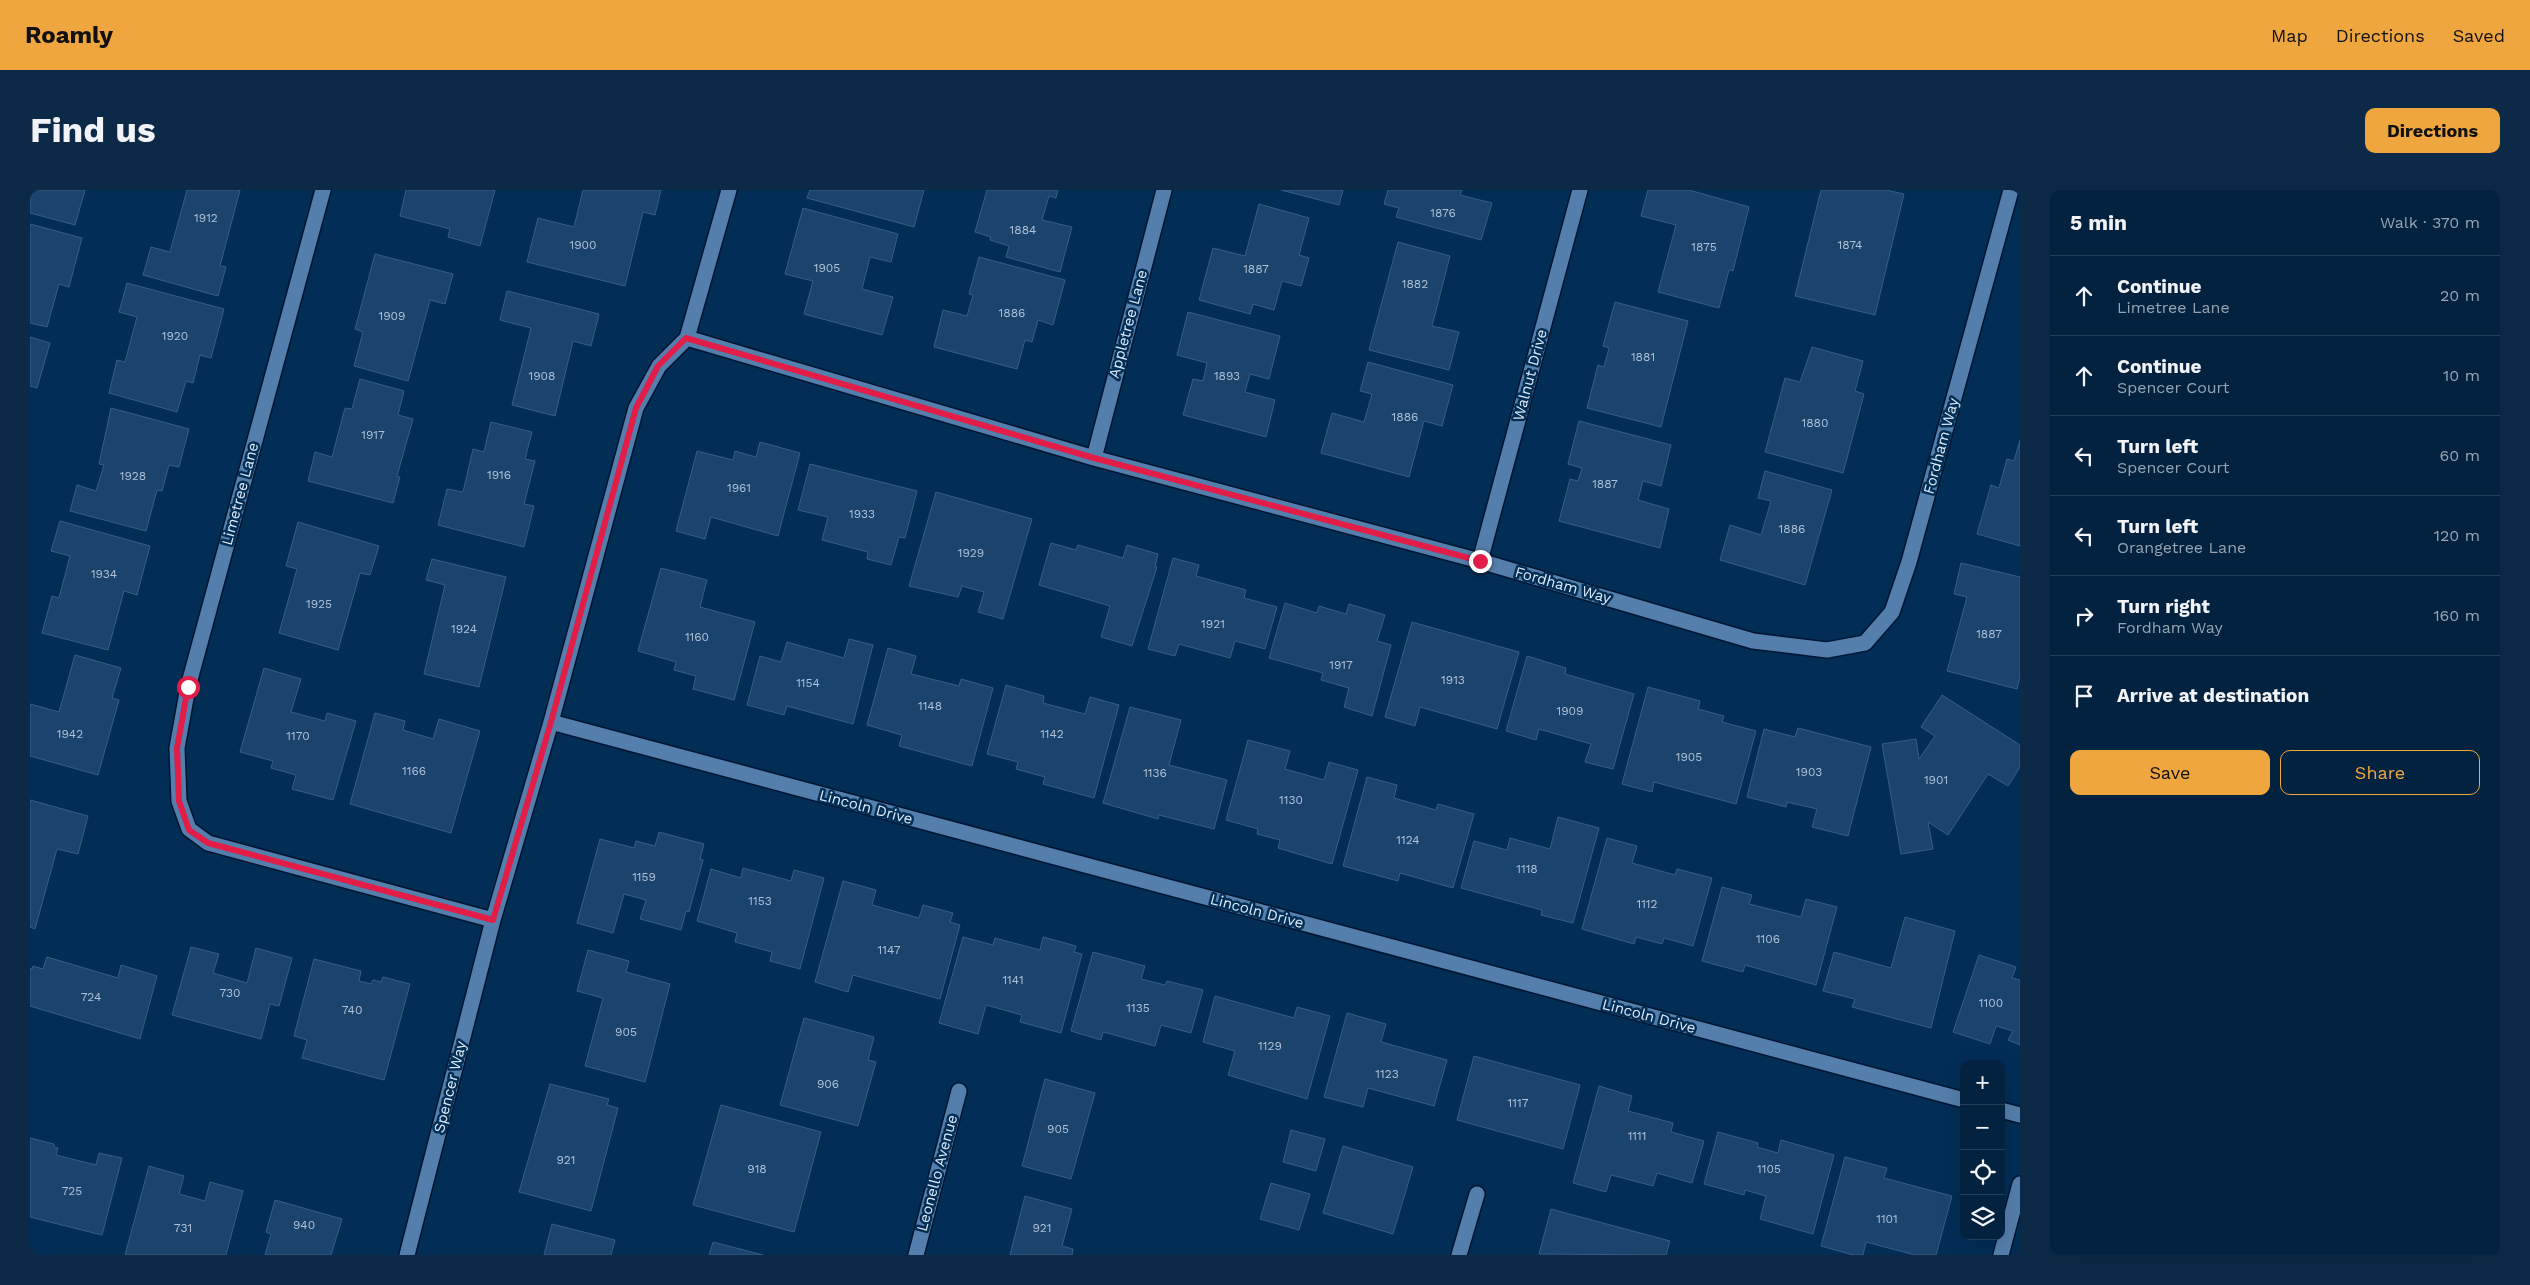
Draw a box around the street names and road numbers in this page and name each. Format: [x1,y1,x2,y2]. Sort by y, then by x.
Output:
street label: Appletree Lane [1105,268,1151,380]
street label: Walnut Drive [1509,327,1551,423]
street label: Fordham Way [1919,396,1963,496]
street label: Limetree Lane [218,441,262,547]
street label: Fordham Way [1513,563,1613,607]
street label: Lincoln Drive [817,786,915,828]
street label: Lincoln Drive [1208,890,1306,932]
street label: Lincoln Drive [1600,995,1698,1037]
street label: Spencer Way [430,1039,470,1135]
street label: Leonello Avenue [913,1113,961,1233]

